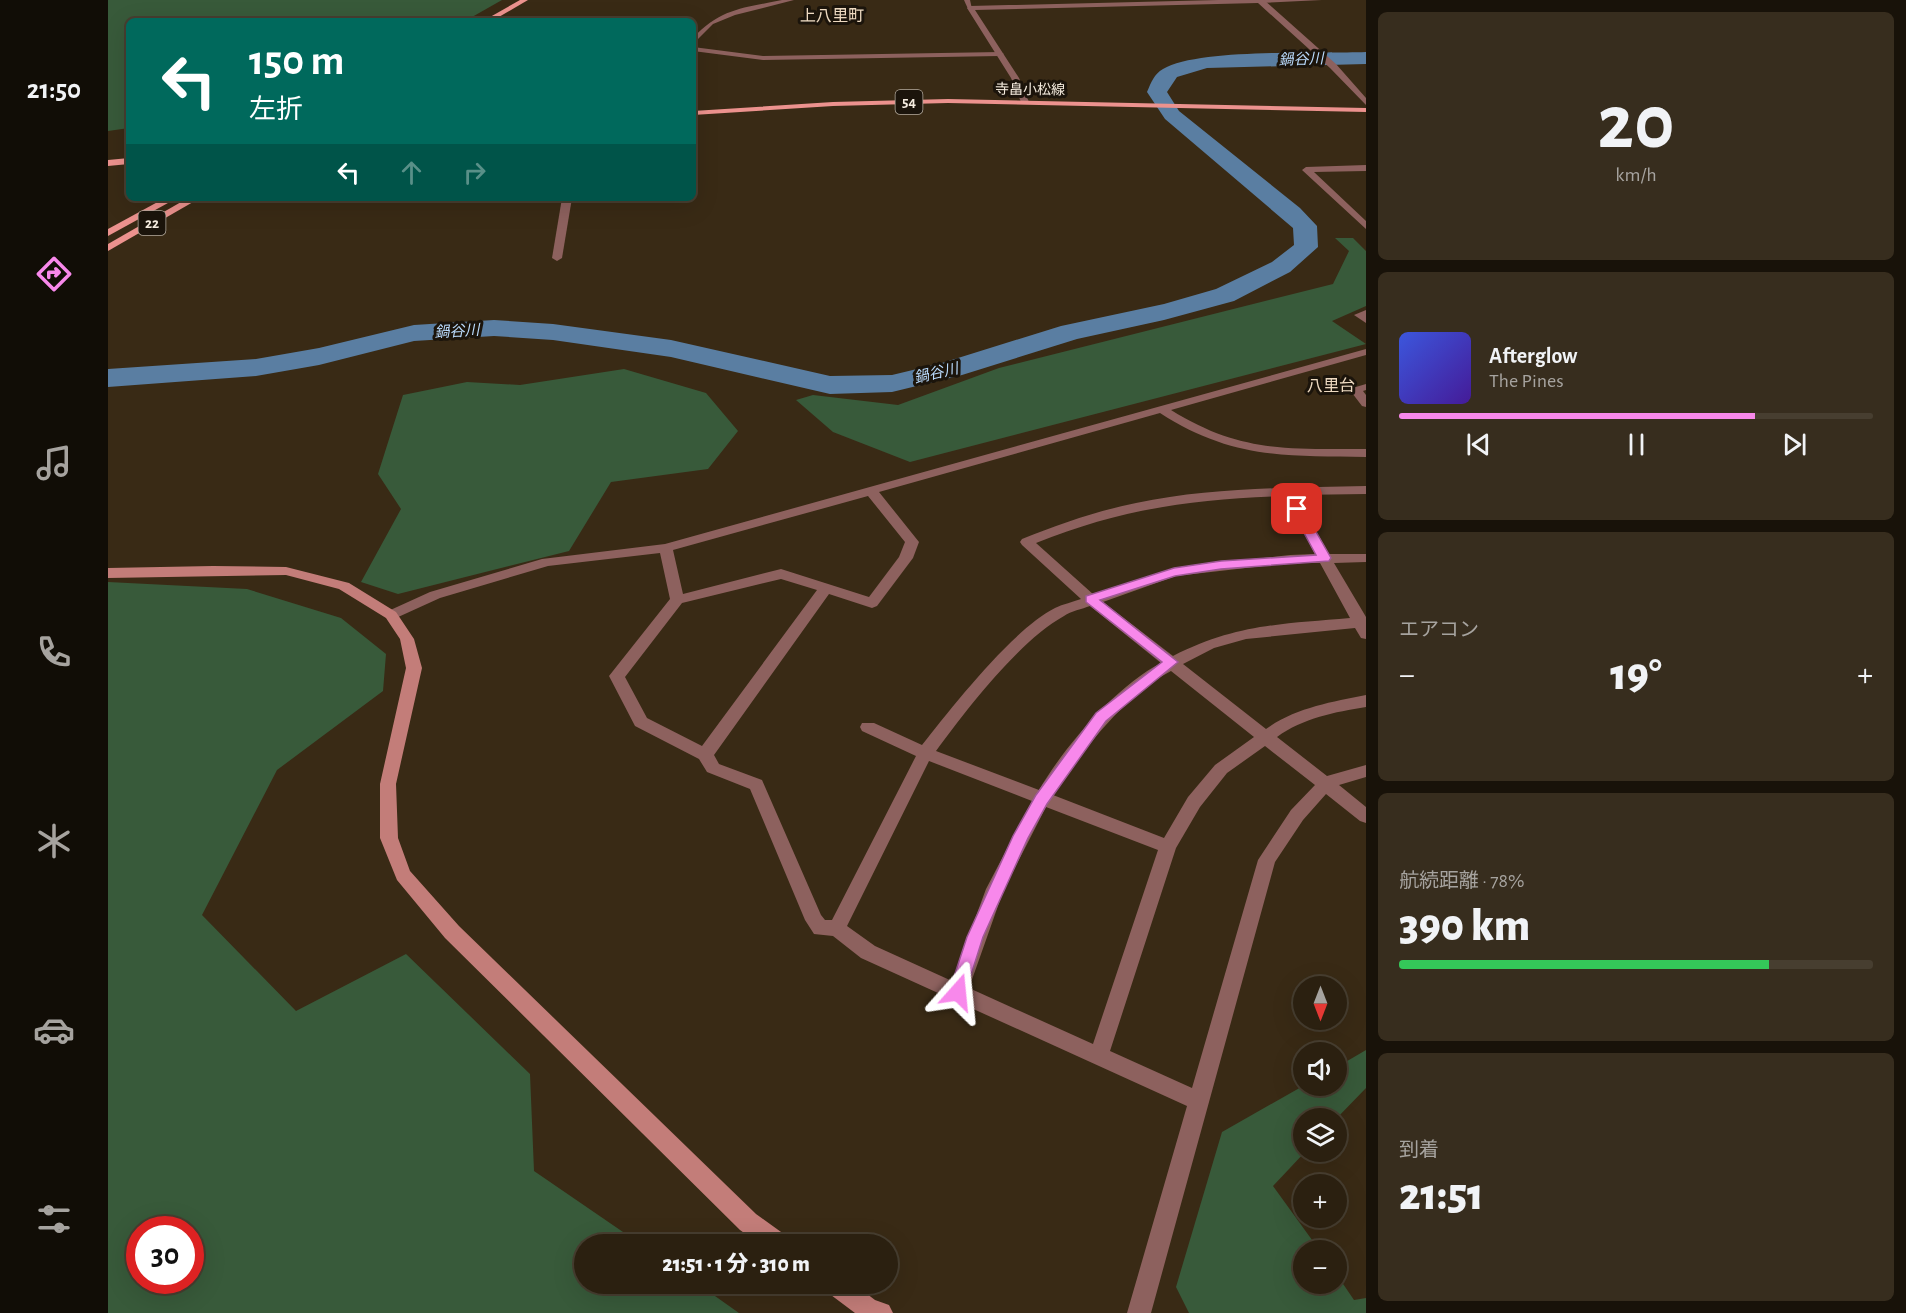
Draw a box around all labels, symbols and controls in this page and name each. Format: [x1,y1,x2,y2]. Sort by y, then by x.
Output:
district label: 上八里町 [800,8,864,24]
text: 150 m [249,40,344,82]
icon: left [150,42,228,120]
water label: 鍋谷川 [1278,50,1326,68]
text: 21:50 [27,76,81,103]
street label: 寺畠小松線 [995,80,1065,98]
text: 20 [1597,85,1675,163]
road number: 54 [896,90,922,114]
text: 左折 [249,96,303,123]
icon: left [332,156,365,189]
icon: ahead [395,156,428,189]
icon: right [458,156,491,189]
text: km/h [1615,165,1657,185]
road number: 22 [138,211,165,235]
icon: directions [33,253,75,295]
water label: 鍋谷川 [434,322,482,340]
text: Afterglow [1489,345,1577,367]
water label: 鍋谷川 [912,360,962,386]
text: The Pines [1489,371,1564,391]
district label: 八里台 [1307,377,1355,394]
icon: previous [1462,428,1495,461]
icon: pause [1620,428,1653,461]
icon: next [1778,428,1811,461]
icon: music [33,442,75,484]
pin [1271,483,1322,534]
icon: arrive [1280,492,1313,525]
text: エアコン [1399,620,1479,640]
icon: phone [33,631,75,673]
text: 19° [1610,653,1662,698]
text: − [1399,659,1415,692]
text: + [1857,659,1873,692]
icon: climate [33,820,75,862]
text: 航続距離 · 78% [1399,871,1524,891]
text: 390 km [1399,904,1530,949]
position arrow [926,960,990,1024]
north arrow [1293,976,1347,1030]
map controls [1293,976,1347,1294]
icon: car [33,1009,75,1051]
button: sound [1293,1042,1347,1096]
button: layers [1293,1108,1347,1162]
text: 到着 [1399,1140,1439,1160]
text: 21:51 [1399,1173,1484,1218]
button: + [1293,1174,1347,1228]
icon: filters [33,1198,75,1240]
speed limit sign: 30 [126,1216,204,1294]
button: − [1293,1240,1347,1294]
text: 21:51 · 1 分 · 310 m [662,1253,810,1275]

